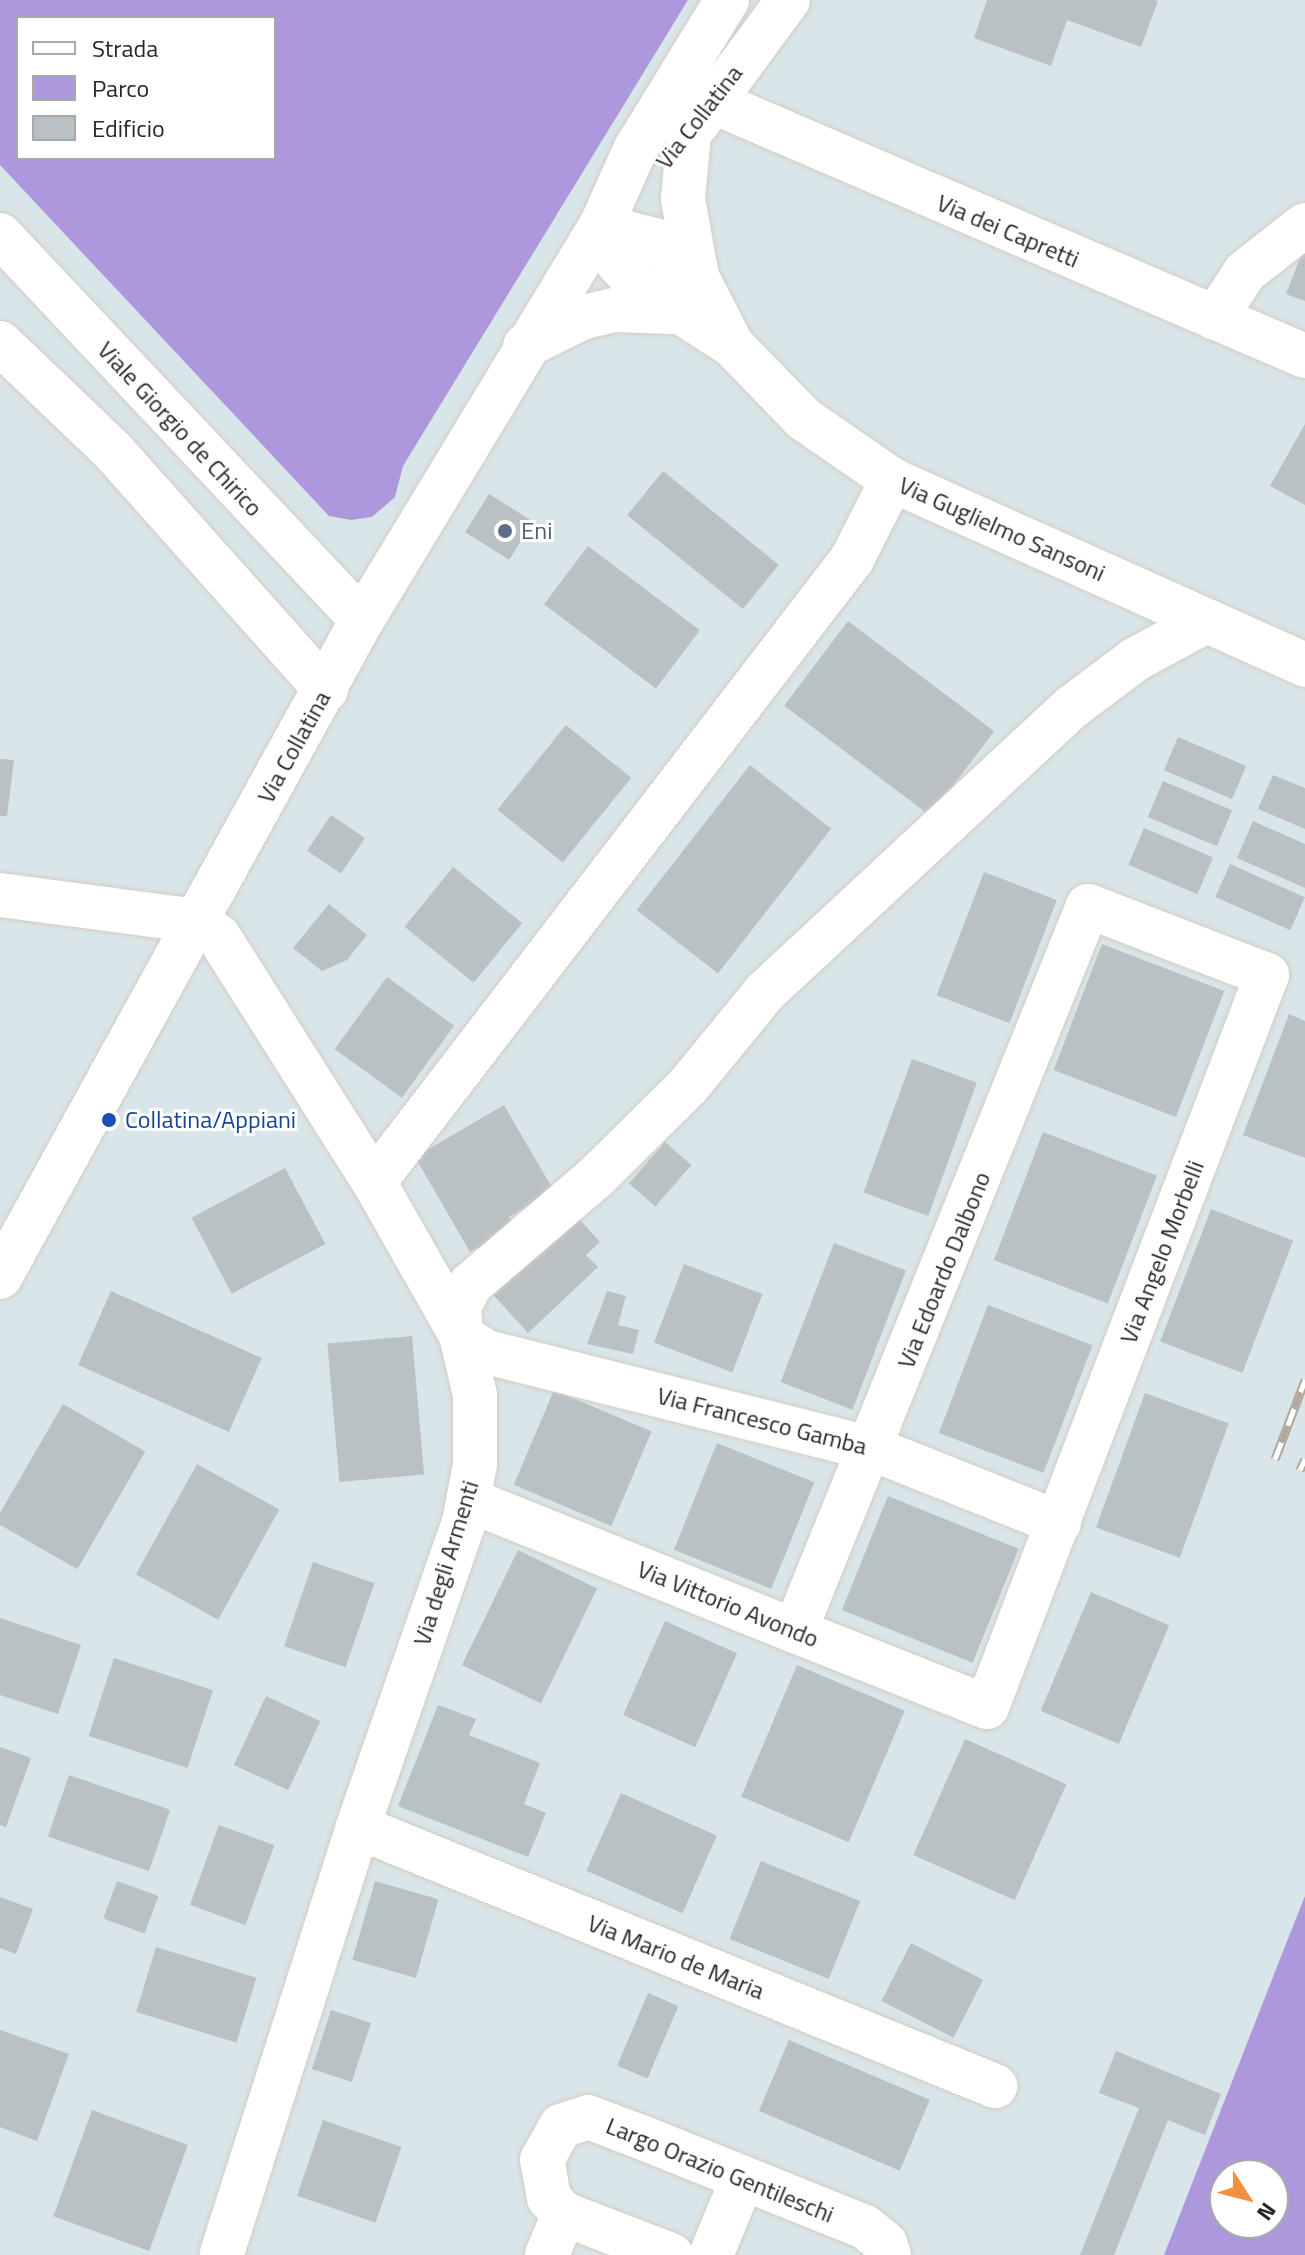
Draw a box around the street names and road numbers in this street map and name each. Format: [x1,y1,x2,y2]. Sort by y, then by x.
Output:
street label: Via Collatina [650,59,748,175]
street label: Via dei Capretti [932,188,1084,274]
street label: Viale Giorgio de Chirico [92,336,268,522]
street label: Via Guglielmo Sansoni [894,471,1110,587]
street label: Via Collatina [251,686,337,808]
street label: Via Angelo Morbelli [1114,1156,1210,1348]
street label: Via Edoardo Dalbono [891,1167,997,1373]
street label: Via Francesco Gamba [654,1381,870,1461]
street label: Via degli Armenti [407,1477,485,1649]
street label: Via Vittorio Avondo [633,1555,823,1653]
street label: Via Mario de Maria [583,1908,769,2006]
street label: Largo Orazio Gentileschi [602,2111,838,2229]

